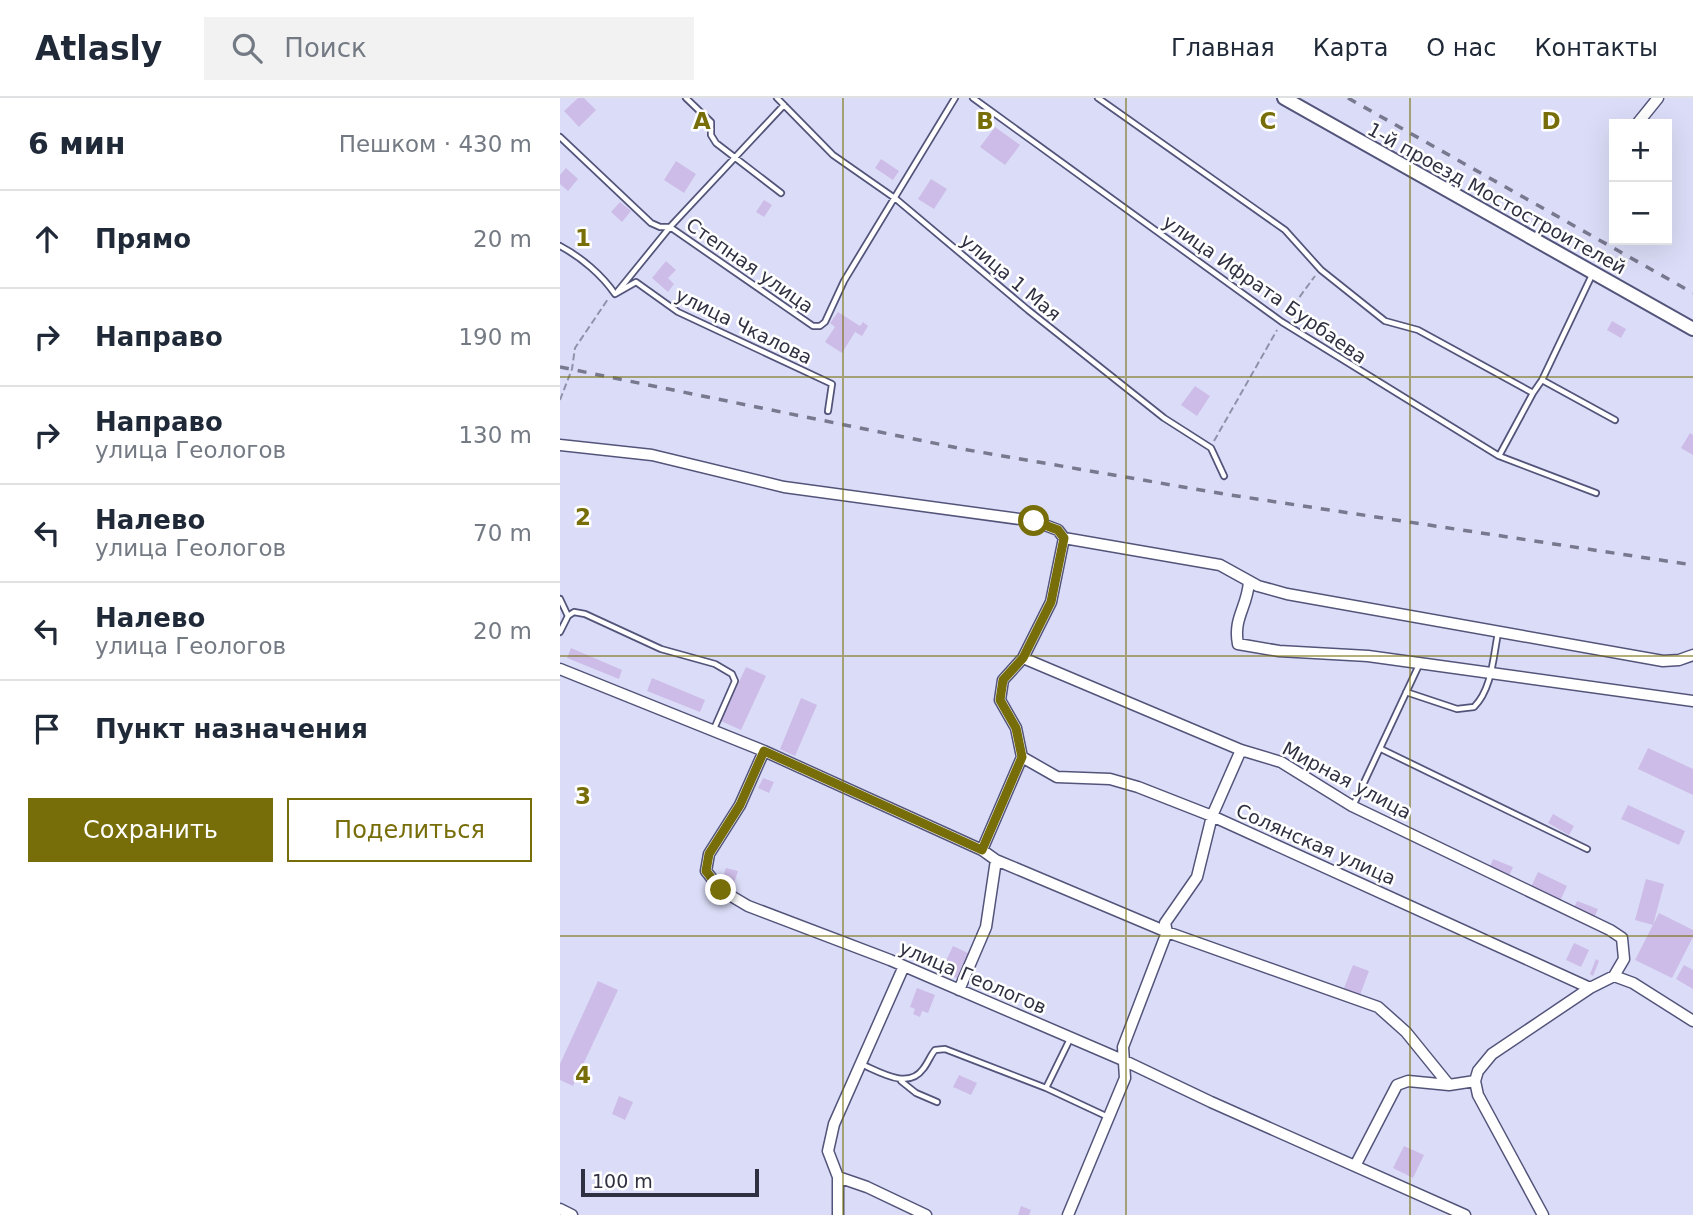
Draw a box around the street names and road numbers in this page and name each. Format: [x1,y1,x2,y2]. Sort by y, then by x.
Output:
street label: 1-й проезд Мостостроителей [1364,118,1630,278]
street label: улица Ифрата Бурбаева [1159,210,1371,368]
street label: Степная улица [682,213,818,317]
street label: улица 1 Мая [956,229,1066,325]
street label: улица Чкалова [672,283,816,369]
street label: Мирная улица [1279,737,1415,823]
street label: Солянская улица [1233,799,1399,889]
street label: улица Геологов [896,936,1050,1018]

